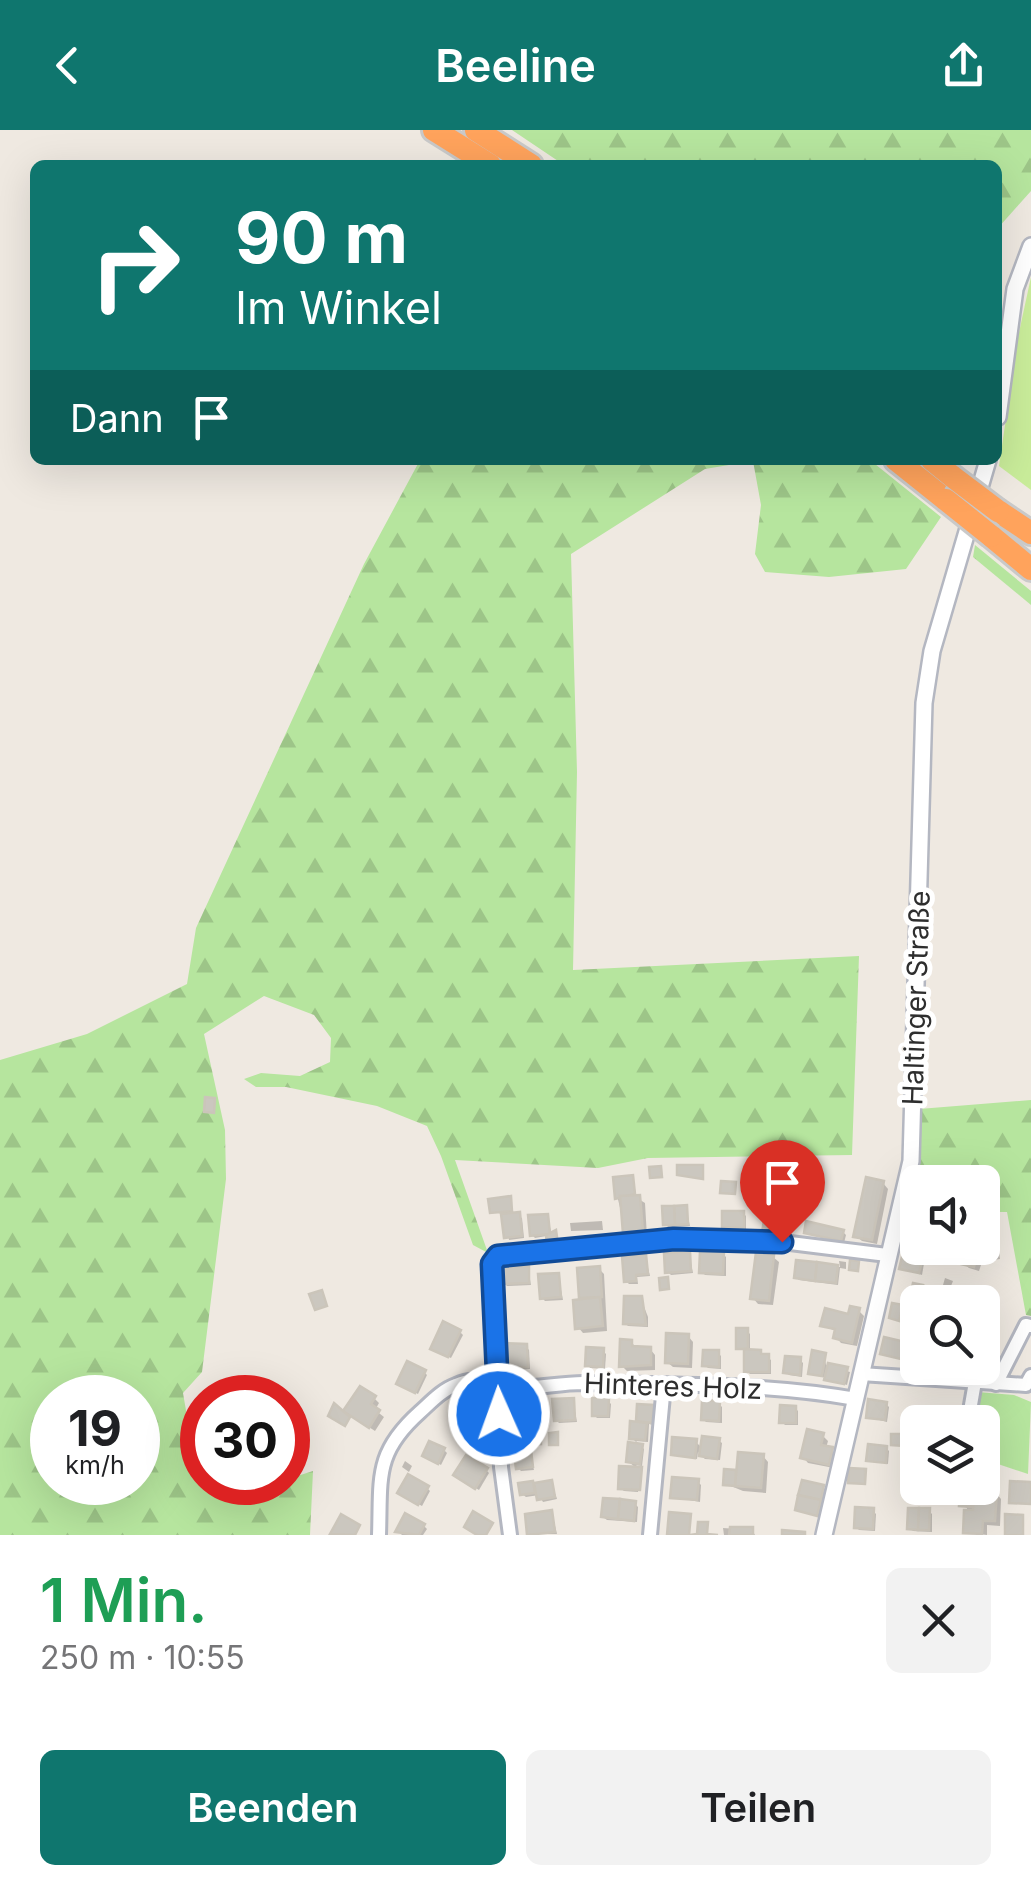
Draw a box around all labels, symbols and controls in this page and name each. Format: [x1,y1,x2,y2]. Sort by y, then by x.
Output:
icon: back [40,38,95,93]
text: Beeline [435,38,596,93]
icon: share [936,38,991,93]
text: 90 m [235,195,408,280]
icon: right [70,200,200,330]
text: Im Winkel [235,280,442,335]
icon: arrive [184,390,239,445]
text: Dann [70,395,164,441]
street label: Haltinger Straße [895,890,937,1106]
pin [740,1140,825,1243]
icon: arrive [755,1155,810,1210]
map controls [900,1165,1000,1505]
button: sound [900,1165,1000,1265]
button: search [900,1285,1000,1385]
position arrow [447,1362,551,1466]
street label: Hinteres Holz [583,1366,763,1406]
speed limit sign: 30 [180,1375,310,1505]
text: 19 [68,1398,122,1458]
button: layers [900,1405,1000,1505]
text: km/h [65,1450,125,1480]
text: 1 Min. [40,1564,207,1636]
button: close [886,1568,991,1673]
text: 250 m · 10:55 [40,1638,245,1677]
button: Beenden [40,1750,506,1865]
button: Teilen [526,1750,991,1865]

